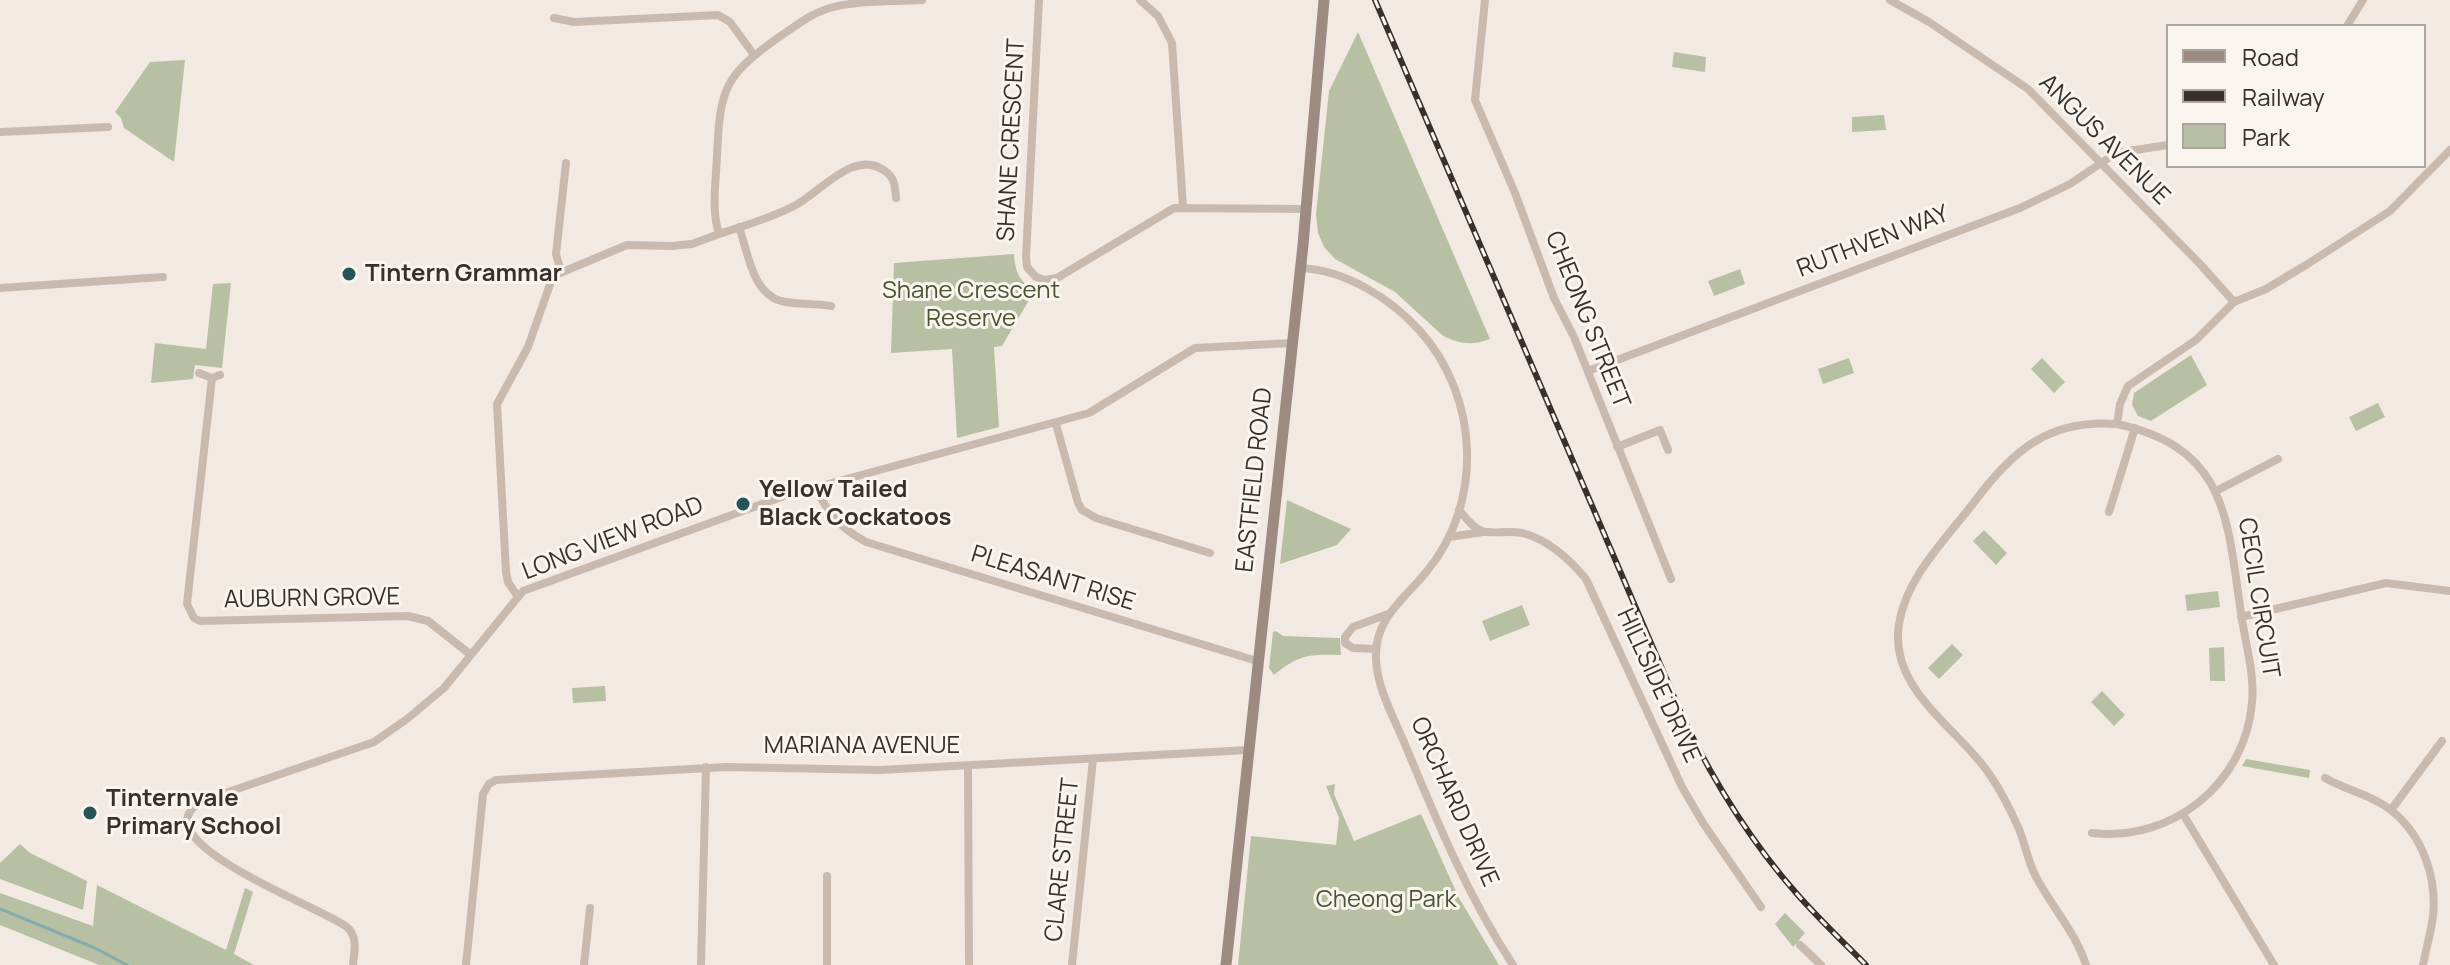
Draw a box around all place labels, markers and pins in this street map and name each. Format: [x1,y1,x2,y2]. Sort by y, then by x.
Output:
place label: Tintern Grammar [365,260,562,288]
marker: Tintern Grammar [340,265,358,283]
place label: Yellow Tailed Black Cockatoos [759,476,951,532]
marker: Yellow Tailed Black Cockatoos [734,495,752,513]
place label: Tinternvale Primary School [106,785,281,841]
marker: Tinternvale Primary School [81,804,99,822]

